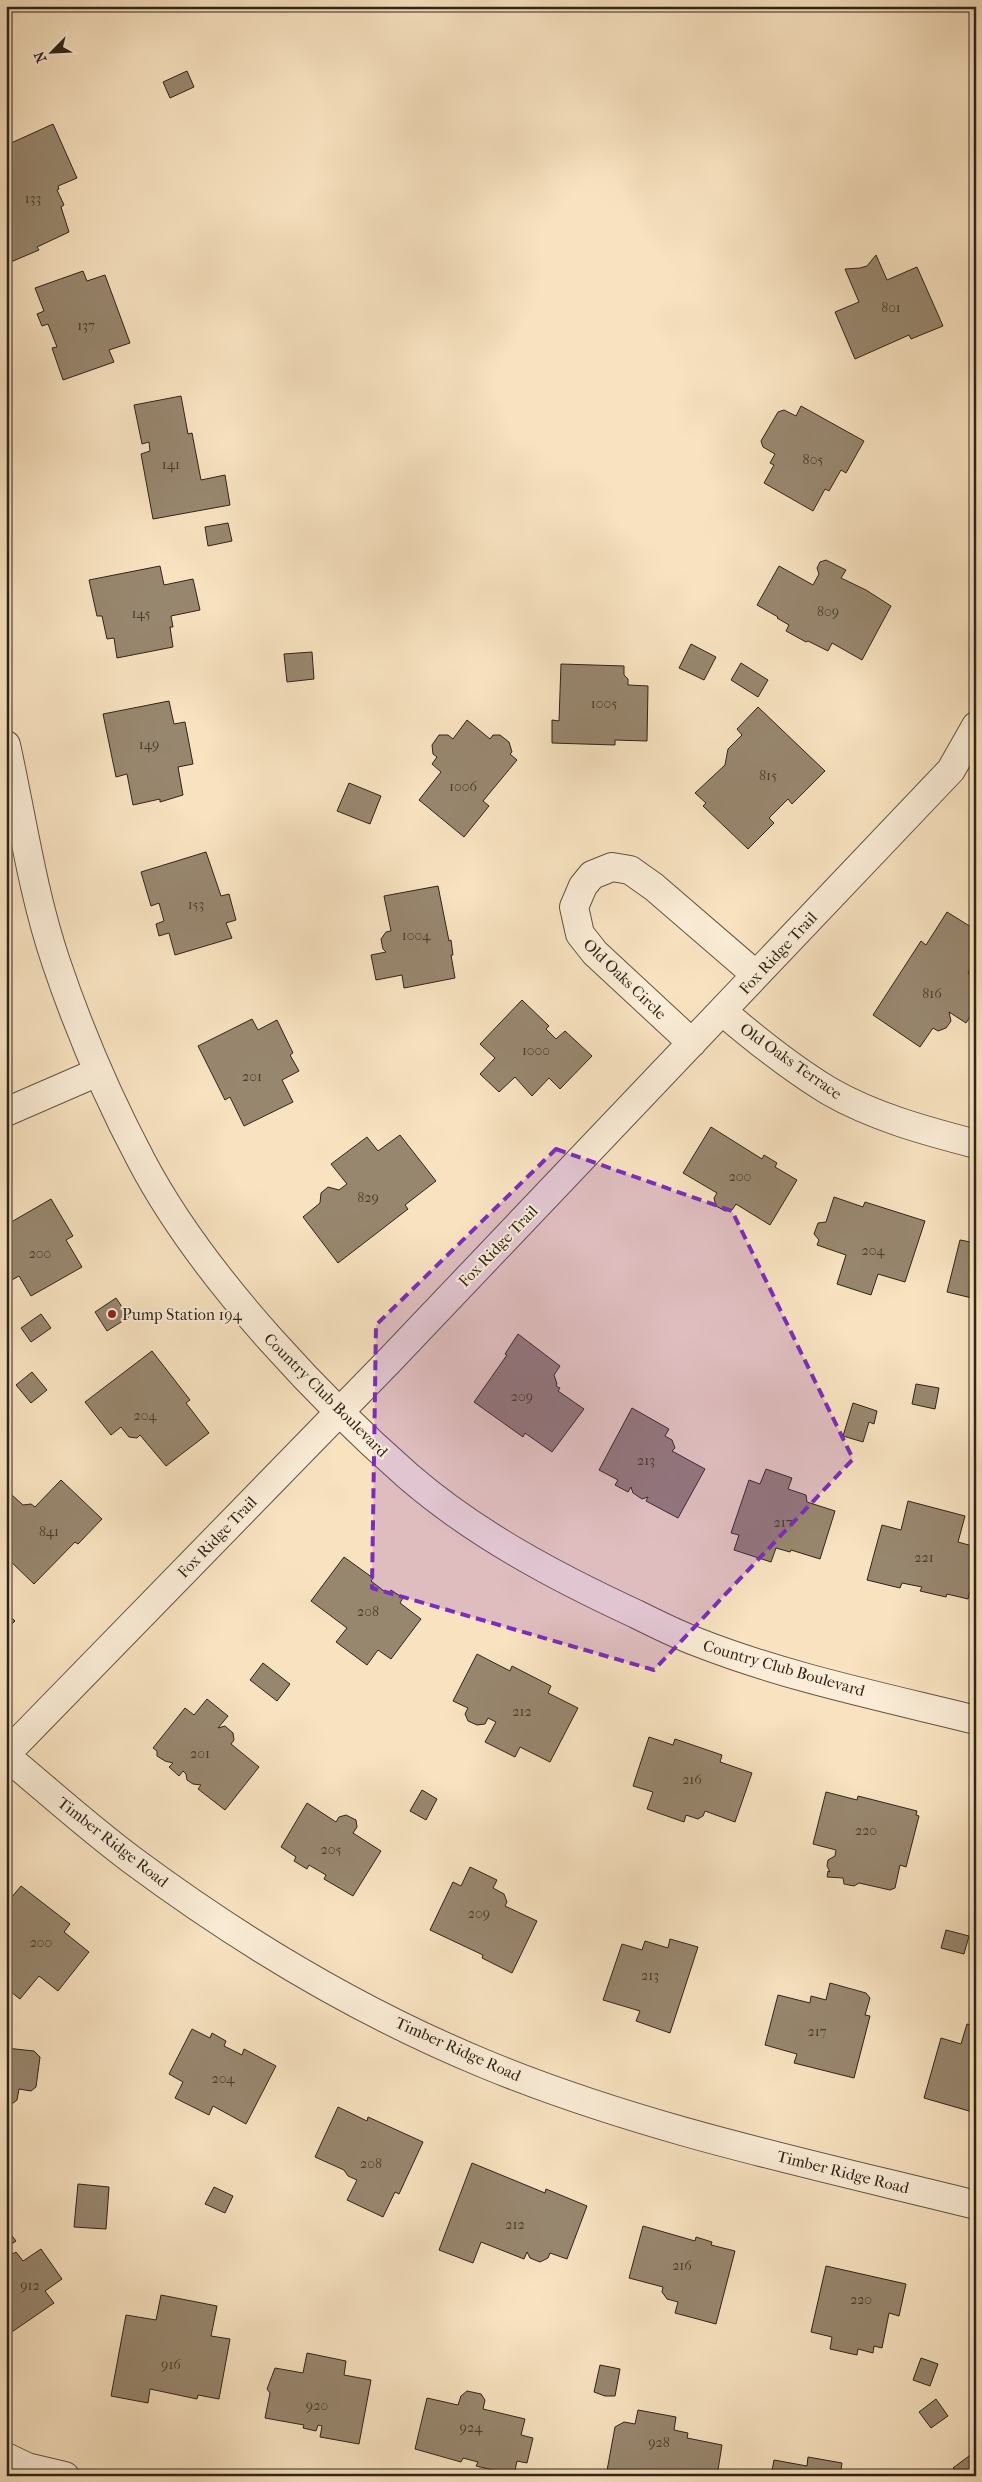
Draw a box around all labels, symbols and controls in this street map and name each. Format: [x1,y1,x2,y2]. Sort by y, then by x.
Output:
north arrow [28,28,78,78]
text: N [31,48,51,65]
house number: 133 [25,190,41,207]
house number: 801 [881,299,901,316]
house number: 137 [77,317,95,334]
house number: 805 [803,451,823,468]
house number: 141 [162,456,180,473]
house number: 809 [817,603,839,620]
house number: 145 [132,605,150,622]
house number: 1005 [591,695,617,712]
house number: 149 [139,736,159,753]
house number: 815 [759,767,777,784]
house number: 1006 [449,778,477,795]
house number: 153 [188,896,204,913]
street label: Fox Ridge Trail [735,907,821,998]
house number: 1004 [402,927,431,944]
street label: Old Oaks Circle [580,935,671,1023]
house number: 816 [922,985,942,1002]
street label: Old Oaks Terrace [736,1019,846,1103]
house number: 1000 [522,1042,550,1059]
house number: 201 [242,1068,262,1085]
house number: 200 [729,1168,751,1185]
house number: 829 [357,1189,379,1206]
street label: Fox Ridge Trail [454,1201,542,1291]
house number: 204 [861,1242,885,1259]
house number: 200 [29,1245,51,1262]
place label: Pump Station 194 [122,1305,242,1324]
marker: Pump Station 194 [106,1308,118,1320]
street label: Country Club Boulevard [260,1329,392,1461]
house number: 209 [511,1388,533,1405]
house number: 204 [133,1407,157,1424]
house number: 213 [637,1452,655,1469]
street label: Fox Ridge Trail [173,1492,261,1582]
house number: 217 [774,1514,793,1531]
house number: 841 [39,1523,59,1540]
house number: 221 [914,1549,934,1566]
house number: 208 [357,1603,379,1620]
street label: Country Club Boulevard [701,1636,867,1700]
house number: 212 [512,1703,532,1720]
house number: 201 [190,1745,210,1762]
house number: 216 [682,1771,702,1788]
street label: Timber Ridge Road [54,1793,172,1891]
house number: 220 [855,1822,877,1839]
house number: 205 [321,1841,341,1858]
house number: 209 [468,1905,490,1922]
house number: 200 [30,1934,52,1951]
house number: 213 [641,1967,659,1984]
street label: Timber Ridge Road [392,2013,524,2085]
house number: 217 [808,2023,827,2040]
house number: 204 [211,2070,235,2087]
street label: Timber Ridge Road [775,2146,911,2198]
house number: 208 [360,2155,382,2172]
house number: 212 [505,2216,525,2233]
house number: 216 [672,2257,692,2274]
house number: 912 [20,2277,40,2294]
house number: 220 [850,2291,872,2308]
house number: 916 [161,2356,181,2373]
house number: 920 [306,2397,328,2414]
house number: 924 [460,2419,483,2436]
house number: 928 [648,2434,670,2451]

